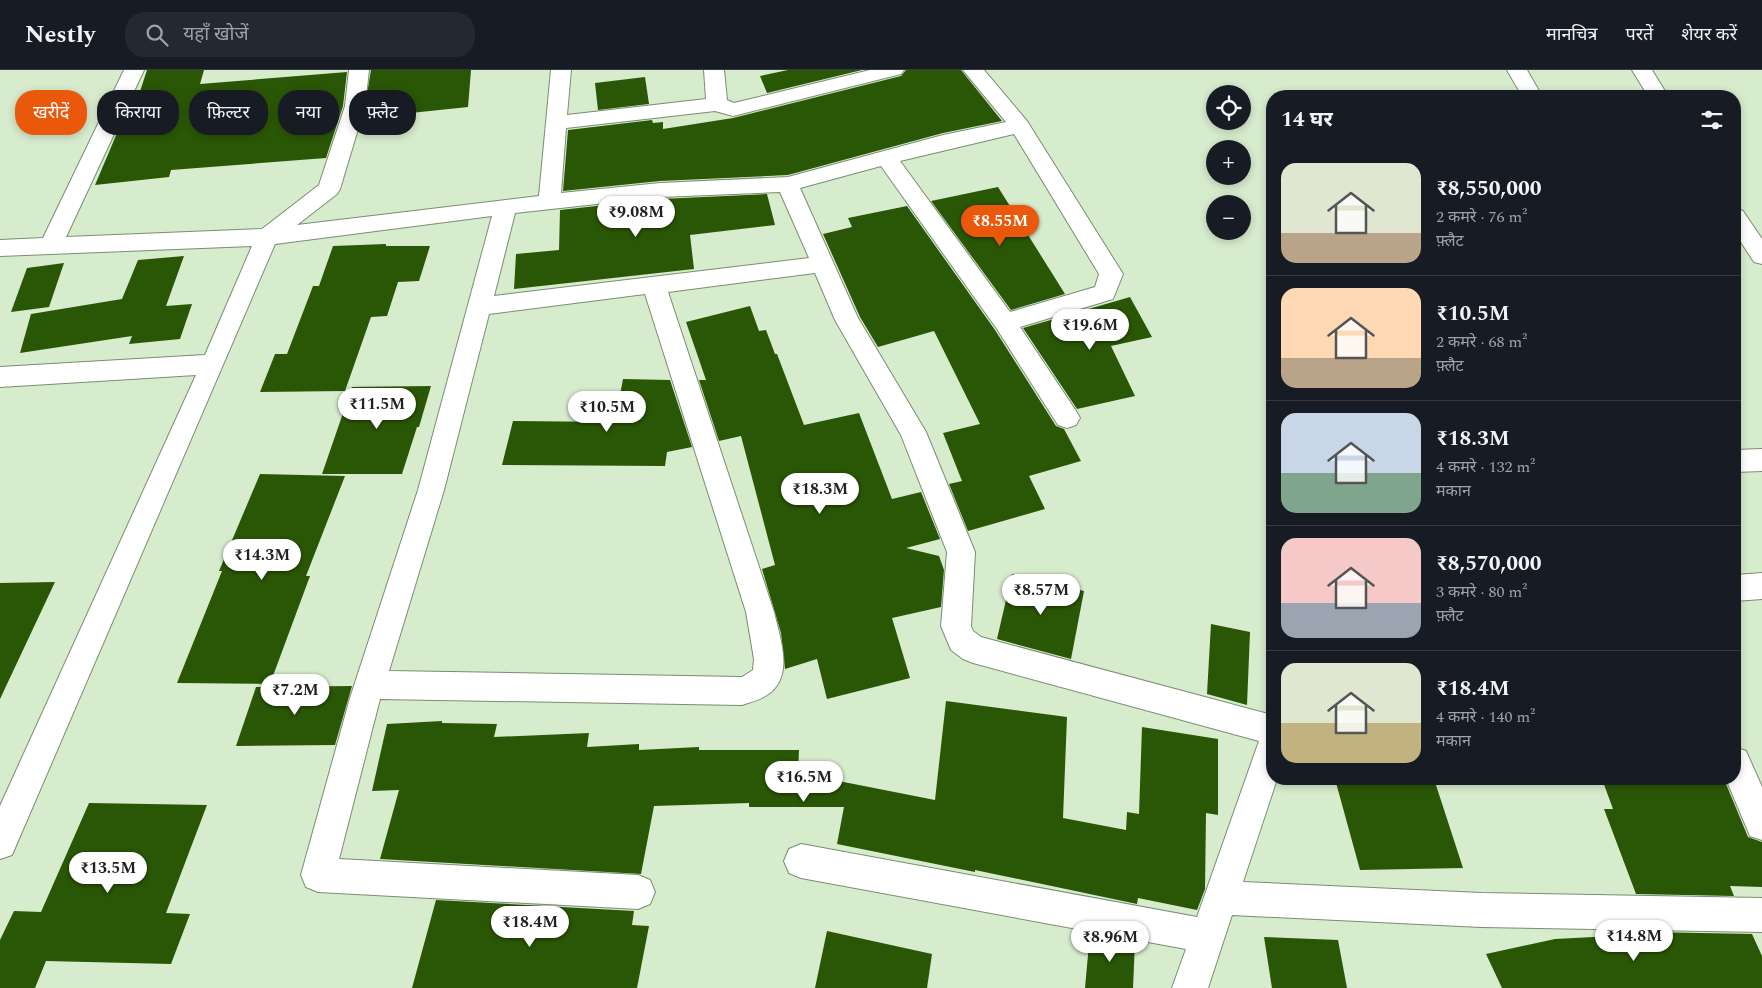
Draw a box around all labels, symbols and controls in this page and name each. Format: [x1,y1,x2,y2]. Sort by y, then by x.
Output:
search box [125,12,475,57]
text: Nestly [25,17,95,53]
text: यहाँ खोजें [183,20,249,49]
icon: search [143,21,171,49]
text: मानचित्र [1546,21,1597,48]
text: परतें [1625,21,1653,48]
text: शेयर करें [1681,21,1737,48]
map controls [1206,85,1251,240]
button: locate [1206,85,1251,130]
chip: खरीदें [15,90,87,135]
chip: किराया [97,90,179,135]
chip: फ़िल्टर [189,90,268,135]
chip: नया [278,90,339,135]
chip: फ़्लैट [349,90,416,135]
text: 14 घर [1281,104,1333,136]
icon: filters [1698,106,1726,134]
button: + [1206,140,1251,185]
text: ₹8,550,000 [1436,173,1542,205]
icon: home [1321,183,1381,243]
button: − [1206,195,1251,240]
pin: ₹9.08M [595,196,677,238]
text: ₹9.08M [608,200,664,224]
pin: ₹8.55M [959,204,1041,247]
text: 2 कमरे · 76 m² [1436,205,1527,229]
text: ₹8.55M [972,209,1028,233]
text: फ़्लैट [1436,229,1464,253]
text: ₹10.5M [1436,298,1510,330]
pin: ₹19.6M [1049,308,1131,351]
icon: home [1321,308,1381,368]
text: ₹19.6M [1062,313,1118,337]
text: 2 कमरे · 68 m² [1436,330,1527,354]
text: फ़्लैट [1436,354,1464,378]
pin: ₹11.5M [336,388,418,430]
pin: ₹10.5M [566,390,648,433]
text: ₹11.5M [349,392,405,416]
text: ₹10.5M [579,395,635,419]
text: ₹18.3M [1436,423,1510,455]
icon: home [1321,433,1381,493]
text: 4 कमरे · 132 m² [1436,455,1535,479]
pin: ₹18.3M [779,472,861,515]
text: ₹18.3M [792,477,848,501]
text: मकान [1436,479,1471,503]
pin: ₹14.3M [221,538,303,581]
text: ₹14.3M [234,543,290,567]
text: ₹8,570,000 [1436,548,1542,580]
icon: home [1321,558,1381,618]
pin: ₹8.57M [1000,574,1082,616]
text: ₹8.57M [1013,578,1069,602]
text: 3 कमरे · 80 m² [1436,580,1527,604]
text: फ़्लैट [1436,604,1464,628]
text: ₹18.4M [1436,673,1510,705]
pin: ₹7.2M [260,674,330,716]
text: ₹7.2M [271,678,319,702]
icon: home [1321,683,1381,743]
text: 4 कमरे · 140 m² [1436,705,1535,729]
text: मकान [1436,729,1471,753]
pin: ₹16.5M [763,760,845,803]
text: ₹16.5M [776,765,832,789]
pin: ₹13.5M [67,852,149,894]
text: ₹13.5M [80,856,136,880]
pin: ₹18.4M [489,906,571,948]
text: ₹18.4M [502,910,558,934]
pin: ₹8.96M [1069,920,1151,963]
pin: ₹14.8M [1593,920,1675,962]
text: ₹14.8M [1606,924,1662,948]
text: ₹8.96M [1082,925,1138,949]

